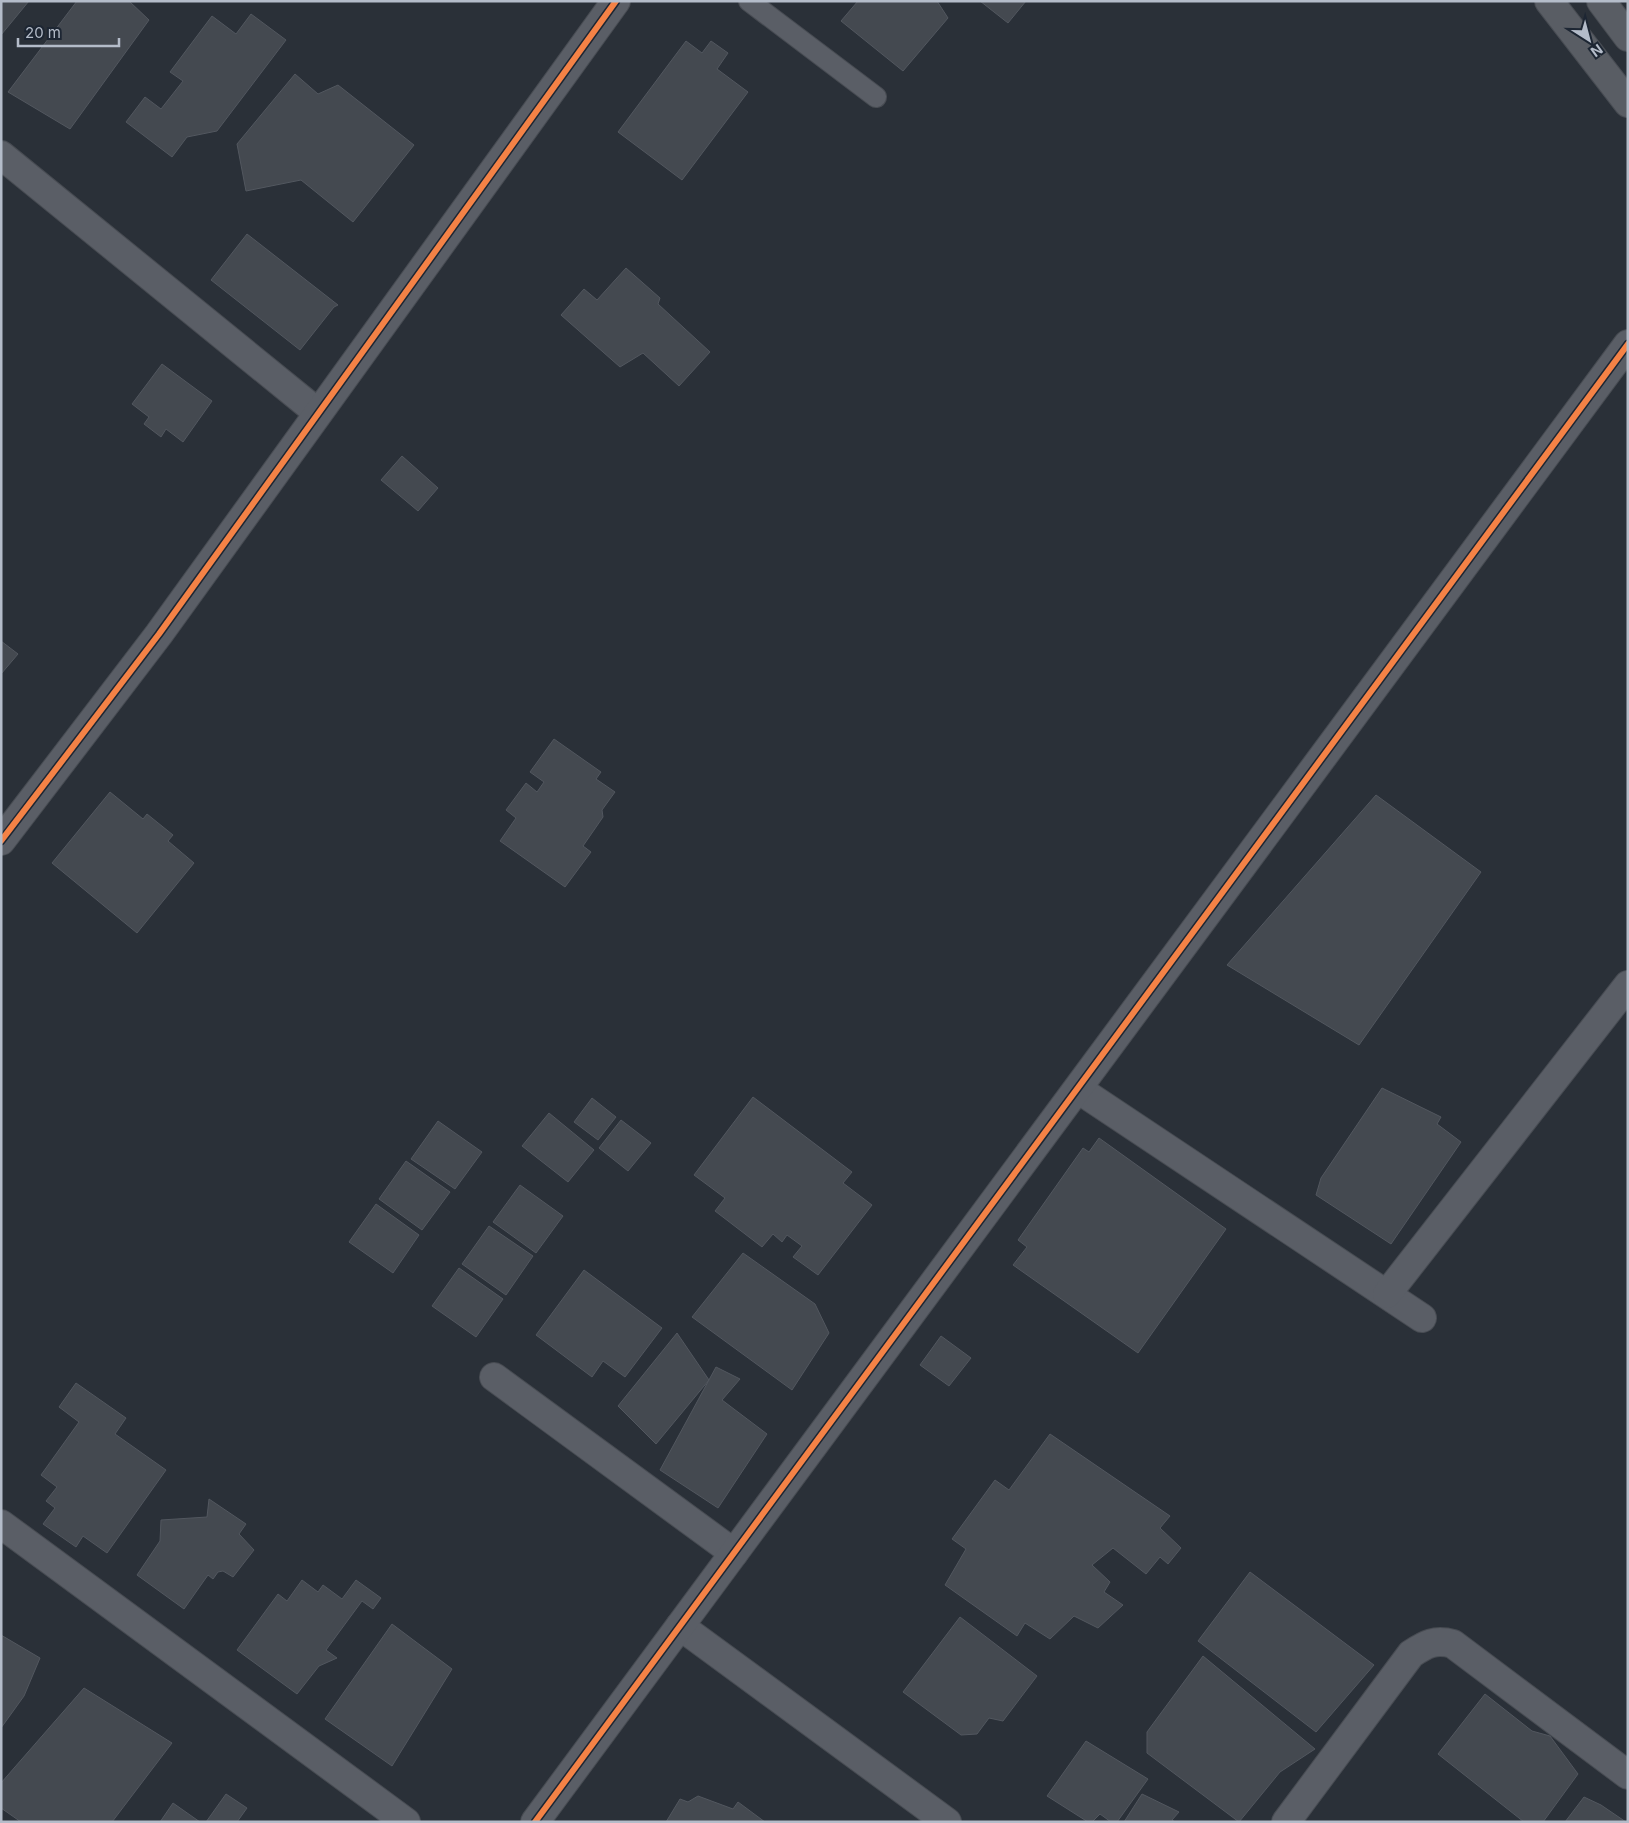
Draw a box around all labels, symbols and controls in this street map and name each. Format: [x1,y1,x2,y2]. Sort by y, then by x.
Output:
scale bar [18,15,119,47]
north arrow [1564,15,1614,65]
text: 20 m [25,23,61,42]
text: N [1588,41,1606,61]

